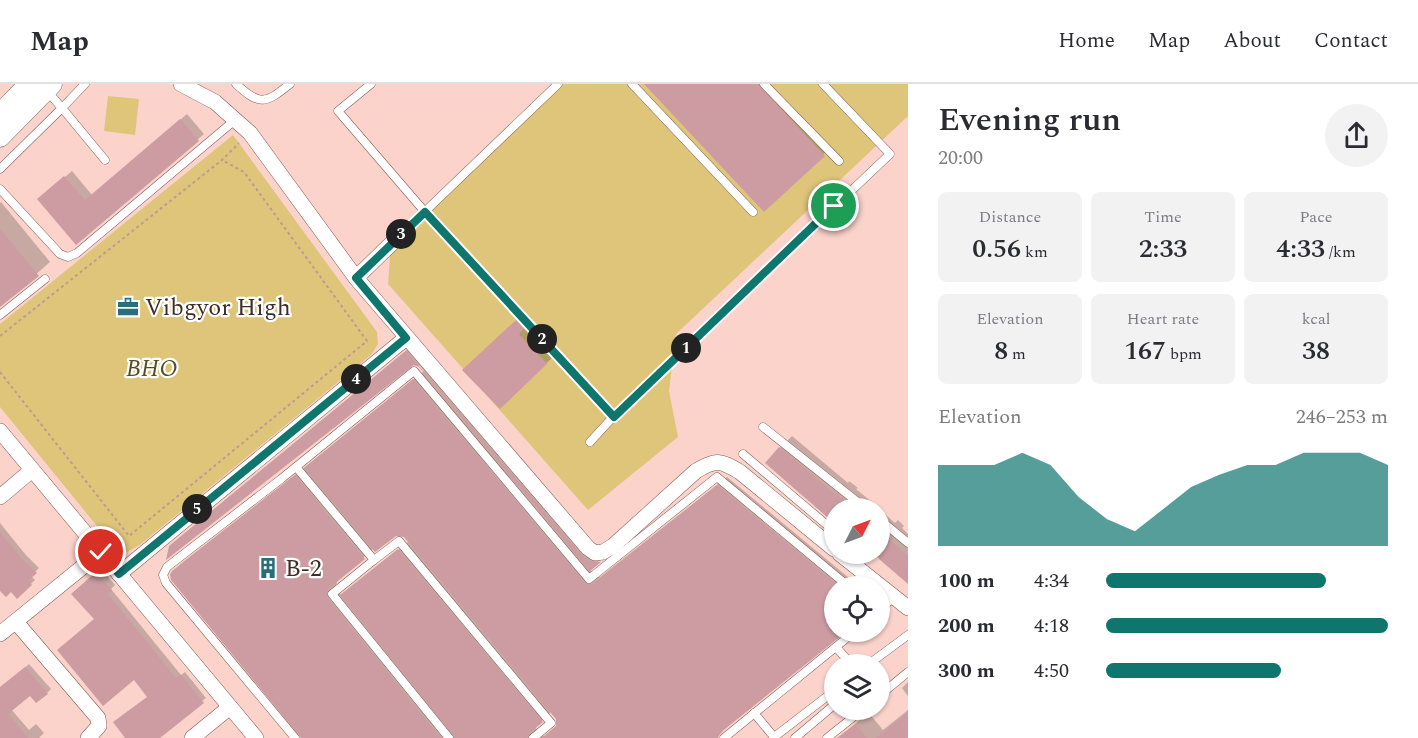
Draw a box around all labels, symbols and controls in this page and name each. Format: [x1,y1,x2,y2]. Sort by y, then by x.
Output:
text: Map [30,20,89,63]
text: Home [1058,25,1115,57]
text: Map [1148,25,1190,57]
text: About [1223,25,1281,57]
text: Contact [1314,25,1388,57]
text: Evening run [938,95,1121,145]
button: share [1325,104,1388,167]
text: 20:00 [938,143,983,173]
pin [808,180,859,231]
icon: arrive [817,189,850,222]
text: Distance [979,205,1041,229]
text: Time [1144,205,1182,229]
text: Pace [1299,205,1333,229]
pin: 3 [386,219,416,249]
text: 3 [397,222,405,246]
text: 0.56 [972,229,1021,269]
text: 2:33 [1139,229,1187,269]
text: 4:33 [1276,229,1325,269]
text: km [1021,240,1048,264]
text: /km [1325,240,1356,264]
place label: Vibgyor High [145,290,291,326]
office icon: Vibgyor High [116,295,140,319]
text: Elevation [976,307,1044,331]
text: Heart rate [1127,307,1199,331]
text: kcal [1302,307,1330,331]
pin: 2 [527,324,557,354]
text: 2 [538,327,546,351]
text: 8 [994,331,1008,371]
text: 167 [1124,331,1166,371]
text: 38 [1302,331,1330,371]
pin: 1 [671,333,701,363]
text: 1 [682,336,690,360]
text: m [1008,342,1026,366]
text: bpm [1166,342,1202,366]
park label: BHO [126,351,178,387]
pin: 4 [341,364,371,394]
text: 4 [352,367,360,391]
text: Elevation [938,402,1022,432]
text: 246–253 m [1296,402,1388,432]
pin: 5 [182,494,212,524]
text: 5 [193,497,201,521]
north arrow [824,498,890,564]
map controls [824,498,890,720]
pin [75,526,126,577]
icon: check [84,535,117,568]
place label: B-2 [285,551,322,587]
building icon: B-2 [256,556,280,580]
text: 100 m [938,566,995,596]
text: 4:34 [1034,566,1069,596]
button: locate [824,576,890,642]
text: 200 m [938,611,995,641]
text: 4:18 [1034,611,1069,641]
button: layers [824,654,890,720]
text: 300 m [938,656,995,686]
text: 4:50 [1034,656,1069,686]

